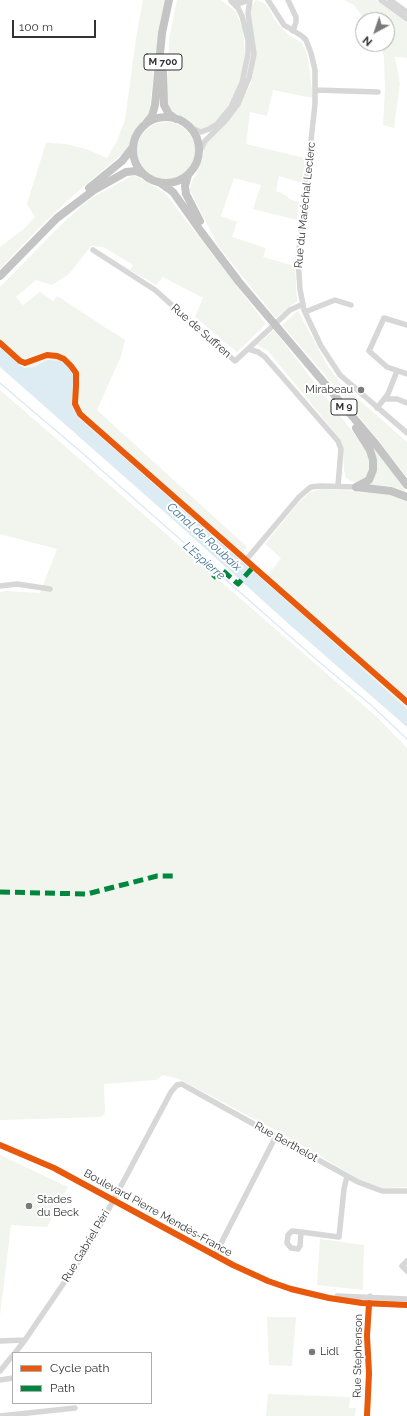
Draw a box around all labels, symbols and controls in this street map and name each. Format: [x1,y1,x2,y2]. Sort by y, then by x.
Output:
scale bar [14,12,98,38]
north arrow [355,12,395,52]
text: 100 m [19,20,53,34]
text: N [360,33,375,48]
road number: M 700 [144,54,182,70]
street label: Rue du Maréchal Leclerc [292,141,318,269]
street label: Rue de Suffren [168,301,234,361]
place label: Mirabeau [305,383,353,397]
marker: Mirabeau [356,385,366,395]
road number: M 9 [331,399,357,415]
water label: Canal de Roubaix [164,500,244,574]
water label: L'Espierre [180,539,228,583]
street label: Rue Berthelot [252,1119,320,1165]
street label: Boulevard Pierre Mendès-France [81,1167,235,1259]
place label: Stades du Beck [37,1193,79,1219]
marker: Stades du Beck [24,1201,34,1211]
street label: Rue Gabriel Péri [59,1208,113,1284]
street label: Rue Stephenson [351,1314,365,1398]
place label: Lidl [320,1345,339,1359]
marker: Lidl [307,1347,317,1357]
legend [12,1352,152,1404]
text: Cycle path [50,1361,109,1375]
text: Path [50,1381,75,1395]

